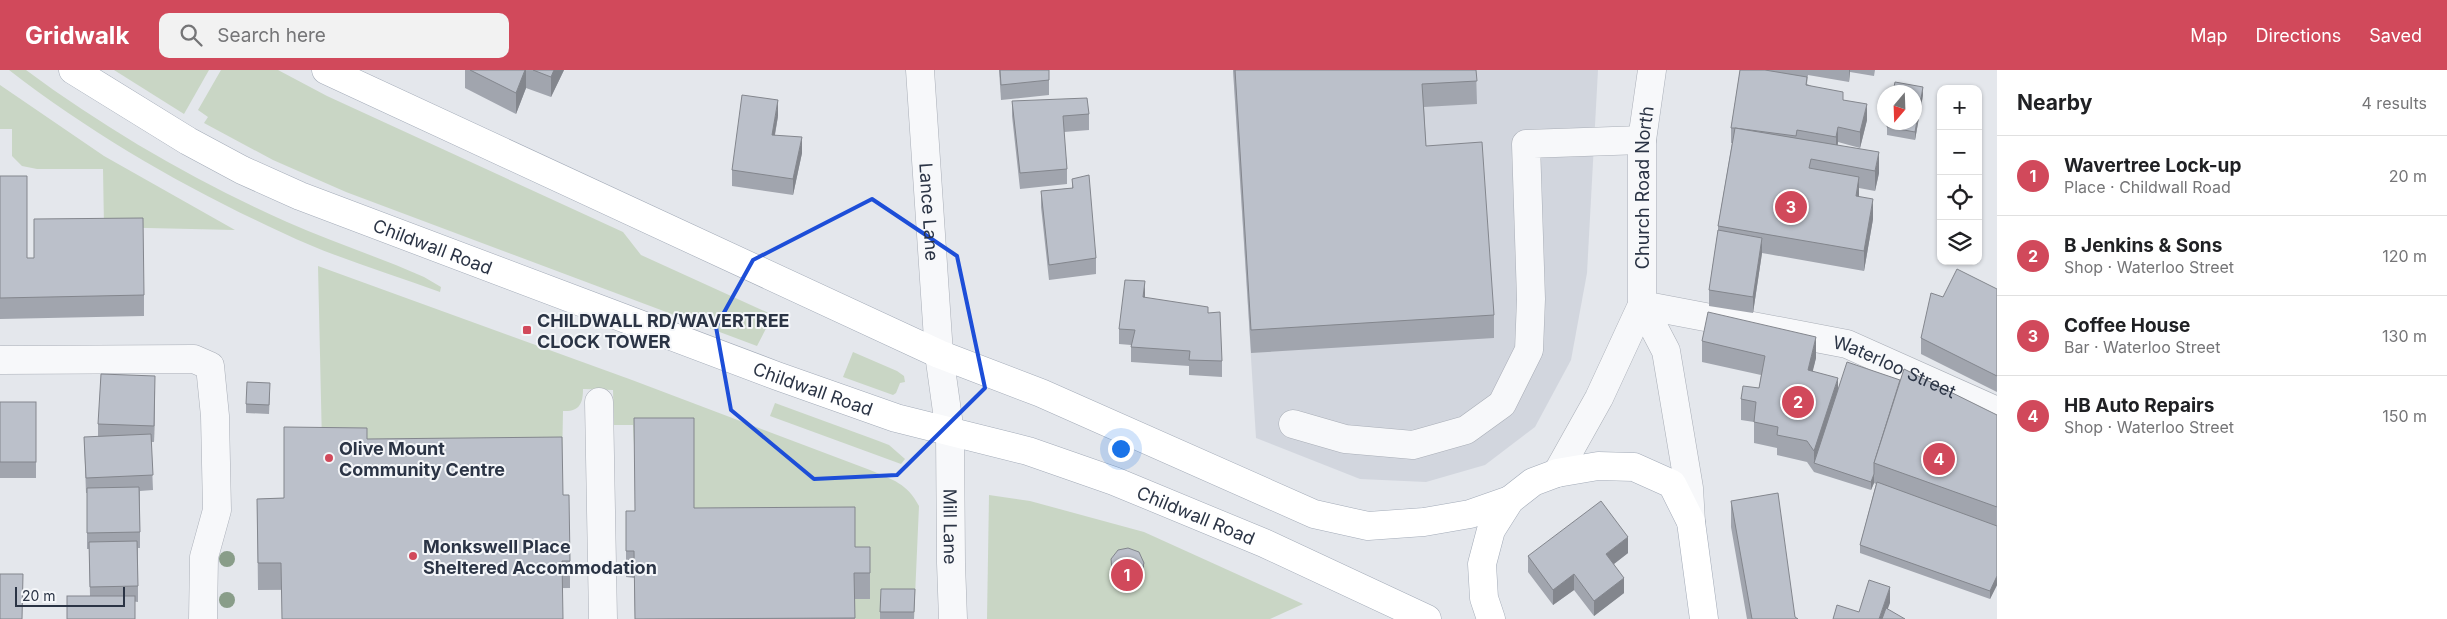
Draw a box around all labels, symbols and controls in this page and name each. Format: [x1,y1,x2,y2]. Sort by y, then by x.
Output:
search box [159,13,509,58]
text: Gridwalk [25,21,129,50]
icon: search [177,21,205,49]
text: Search here [217,24,326,47]
text: Map [2190,25,2228,46]
text: Directions [2256,25,2341,46]
text: Saved [2369,25,2422,46]
north arrow [1877,85,1922,130]
map controls [1937,85,1982,265]
button: + [1937,85,1982,130]
text: Nearby [2017,90,2092,115]
text: 4 results [2362,93,2427,113]
street label: Church Road North [1632,105,1657,269]
button: − [1937,130,1982,175]
text: Wavertree Lock-up [2064,154,2241,177]
street label: Lance Lane [916,162,943,261]
text: 1 [2030,166,2036,186]
text: 20 m [2389,166,2427,186]
button: locate [1937,175,1982,220]
text: Place · Childwall Road [2064,177,2231,197]
pin: 3 [1775,188,1807,226]
street label: Childwall Road [370,214,495,278]
button: layers [1937,220,1982,265]
text: B Jenkins & Sons [2064,234,2222,257]
text: 2 [2028,246,2038,266]
text: 120 m [2382,246,2427,266]
text: Shop · Waterloo Street [2064,257,2234,277]
place label: CHILDWALL RD/WAVERTREE CLOCK TOWER [537,310,790,352]
text: Coffee House [2064,314,2190,337]
marker: CHILDWALL RD/WAVERTREE CLOCK TOWER [521,324,533,336]
text: 3 [2028,326,2038,346]
text: 130 m [2382,326,2427,346]
street label: Waterloo Street [1832,331,1959,402]
text: Bar · Waterloo Street [2064,337,2220,357]
street label: Childwall Road [750,357,876,420]
pin: 2 [1782,383,1814,421]
text: HB Auto Repairs [2064,394,2215,417]
text: 4 [2028,406,2038,426]
text: 150 m [2382,406,2427,426]
text: Shop · Waterloo Street [2064,417,2234,437]
your location [1108,436,1134,462]
place label: Olive Mount Community Centre [339,438,505,480]
pin: 4 [1923,440,1955,478]
marker: Olive Mount Community Centre [323,452,335,464]
street label: Childwall Road [1134,481,1258,549]
street label: Mill Lane [940,489,962,565]
place label: Monkswell Place Sheltered Accommodation [423,536,657,578]
marker: Monkswell Place Sheltered Accommodation [407,550,419,562]
pin: 1 [1111,556,1143,594]
scale bar [15,584,125,607]
text: 20 m [22,587,56,604]

